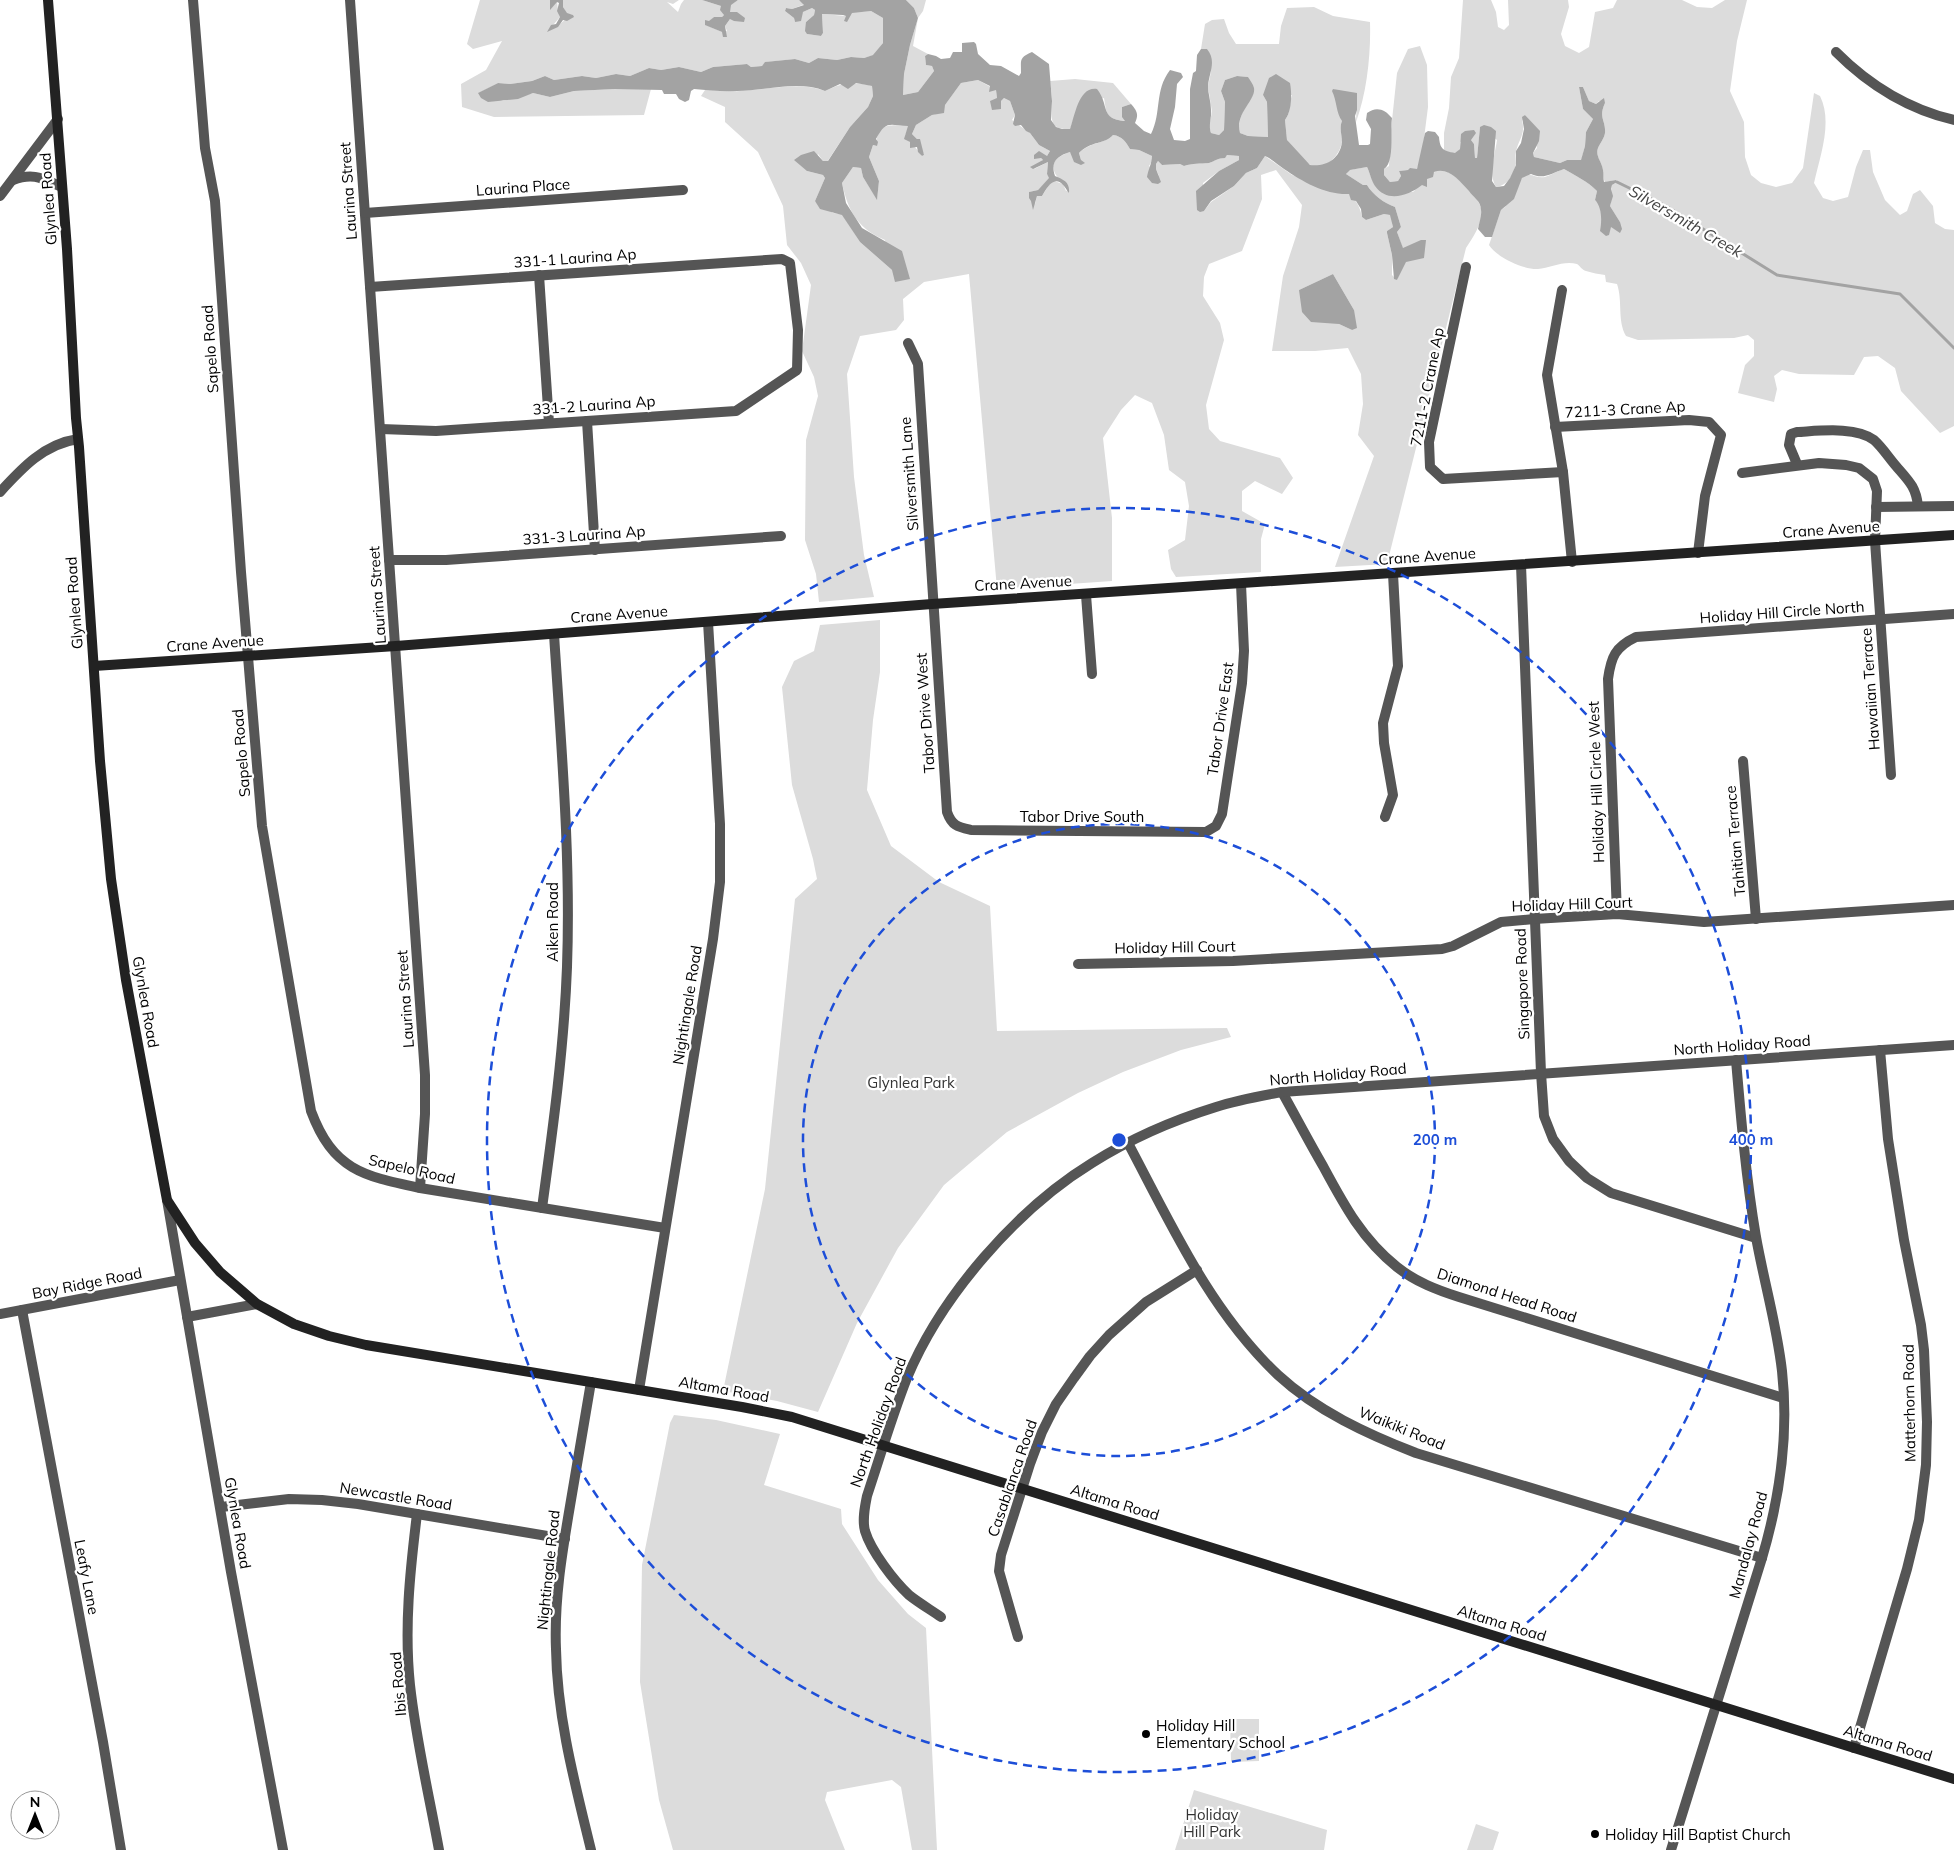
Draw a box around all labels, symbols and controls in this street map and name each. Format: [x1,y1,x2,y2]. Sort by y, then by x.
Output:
street label: Laurina Street [335,141,361,241]
street label: Glynlea Road [35,152,61,246]
street label: Laurina Place [475,174,571,200]
water label: Silversmith Creek [1626,180,1747,262]
street label: 331-1 Laurina Ap [513,244,637,272]
street label: Sapelo Road [197,304,223,394]
street label: 7211-2 Crane Ap [1406,326,1448,448]
street label: 331-2 Laurina Ap [532,391,656,419]
street label: 7211-3 Crane Ap [1564,396,1686,422]
street label: Silversmith Lane [896,416,922,532]
street label: Crane Avenue [1782,516,1880,542]
street label: 331-3 Laurina Ap [522,521,646,549]
street label: Crane Avenue [1378,543,1476,569]
street label: Laurina Street [364,545,390,645]
street label: Glynlea Road [61,556,87,650]
street label: Crane Avenue [974,571,1072,595]
street label: Holiday Hill Circle North [1699,597,1865,627]
street label: Crane Avenue [570,601,668,627]
street label: Hawaiian Terrace [1856,627,1884,751]
street label: Crane Avenue [166,630,264,656]
street label: Tabor Drive West [911,652,939,774]
street label: Tabor Drive East [1203,661,1237,777]
street label: Holiday Hill Circle West [1584,701,1608,863]
street label: Sapelo Road [228,708,254,798]
street label: Tahitian Terrace [1721,785,1749,897]
street label: Tabor Drive South [1020,807,1144,826]
street label: Aiken Road [543,882,562,962]
street label: Holiday Hill Court [1511,892,1633,916]
street label: Singapore Road [1511,928,1533,1040]
street label: Holiday Hill Court [1114,936,1236,958]
street label: Nightingale Road [668,944,706,1066]
street label: Laurina Street [392,949,418,1049]
street label: Glynlea Road [129,955,163,1049]
street label: North Holiday Road [1673,1031,1811,1059]
street label: North Holiday Road [1269,1059,1407,1089]
park label: Glynlea Park [867,1073,955,1092]
text: 200 m [1413,1130,1457,1149]
text: 400 m [1729,1130,1773,1149]
centre of rings [1110,1131,1128,1149]
street label: Sapelo Road [367,1150,457,1188]
street label: Bay Ridge Road [30,1263,144,1303]
street label: Diamond Head Road [1435,1263,1579,1327]
street label: Matterhorn Road [1898,1344,1920,1462]
street label: North Holiday Road [846,1354,910,1490]
street label: Altama Road [677,1372,771,1406]
street label: Waikiki Road [1356,1402,1448,1454]
street label: Casablanca Road [983,1417,1041,1539]
street label: Glynlea Road [221,1476,255,1570]
street label: Newcastle Road [338,1478,454,1514]
street label: Altama Road [1068,1480,1162,1524]
street label: Mandalay Road [1725,1490,1771,1600]
street label: Nightingale Road [532,1509,564,1631]
street label: Leafy Lane [70,1538,104,1616]
street label: Altama Road [1455,1601,1549,1645]
street label: Ibis Road [386,1651,410,1717]
place label: Holiday Hill Elementary School [1156,1716,1285,1752]
street label: Altama Road [1841,1721,1935,1765]
marker: Holiday Hill Elementary School [1140,1728,1152,1740]
north arrow [10,1790,60,1840]
text: N [30,1793,40,1811]
park label: Holiday Hill Park [1183,1805,1241,1841]
place label: Holiday Hill Baptist Church [1605,1825,1791,1844]
marker: Holiday Hill Baptist Church [1589,1828,1601,1840]

